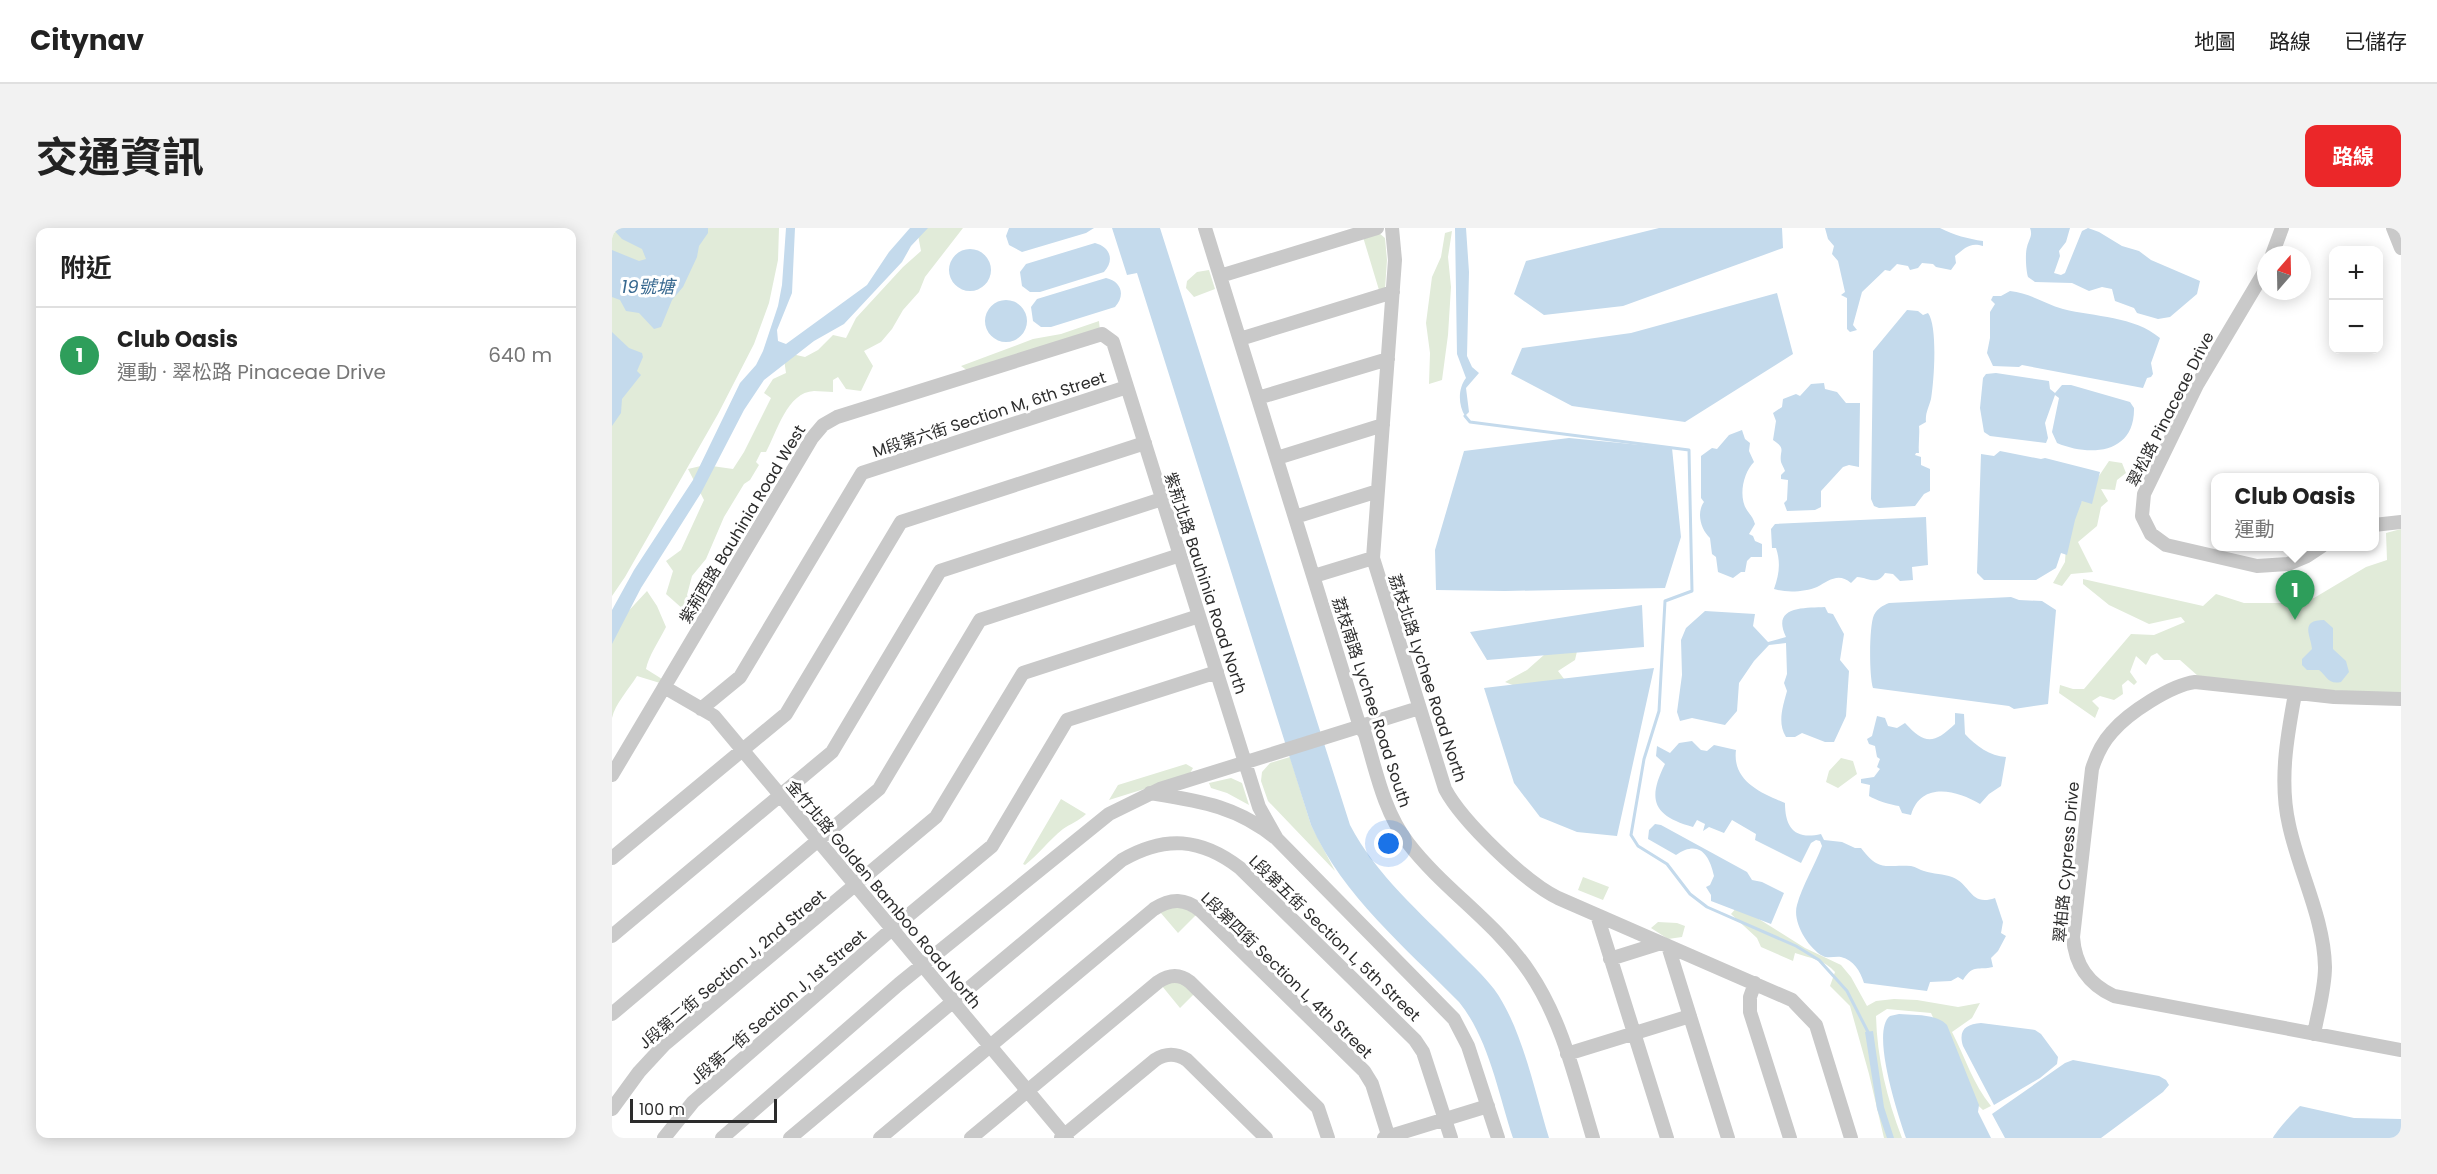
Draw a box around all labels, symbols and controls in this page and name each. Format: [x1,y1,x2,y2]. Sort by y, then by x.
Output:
text: Citynav [30,21,144,60]
text: 地圖 [2194,27,2236,56]
text: 路線 [2269,27,2311,56]
text: 已儲存 [2344,27,2407,56]
button: 路線 [2305,125,2401,187]
text: 交通資訊 [36,128,204,187]
north arrow [2257,246,2311,300]
map controls [2329,246,2383,354]
button: + [2329,246,2383,300]
text: 附近 [60,250,112,286]
water label: 19號塘 [621,274,678,299]
button: − [2329,300,2383,354]
text: Club Oasis [117,324,238,355]
street label: 翠松路 Pinaceae Drive [2121,328,2220,491]
text: 1 [76,341,83,369]
text: 640 m [488,341,552,369]
text: 運動 · 翠松路 Pinaceae Drive [117,358,386,386]
street label: M段第六街 Section M, 6th Street [869,366,1109,463]
street label: 紫荊西路 Bauhinia Road West [674,420,811,628]
street label: 紫荊北路 Bauhinia Road North [1159,469,1252,697]
popup [2211,473,2379,551]
text: Club Oasis [2235,481,2355,512]
text: 運動 [2235,515,2275,543]
pin: 1 [2276,570,2314,620]
street label: 荔枝北路 Lychee Road North [1383,571,1472,785]
street label: 荔枝南路 Lychee Road South [1327,594,1416,810]
street label: 金竹北路 Golden Bamboo Road North [781,775,986,1014]
street label: 翠柏路 Cypress Drive [2048,781,2085,943]
your location [1374,829,1403,858]
street label: L段第五街 Section L, 5th Street [1244,850,1426,1027]
street label: J段第二街 Section J, 2nd Street [634,884,831,1055]
street label: L段第四街 Section L, 4th Street [1196,887,1378,1064]
street label: J段第一街 Section J, 1st Street [685,924,872,1090]
scale bar [630,1096,777,1124]
text: 100 m [639,1098,685,1121]

